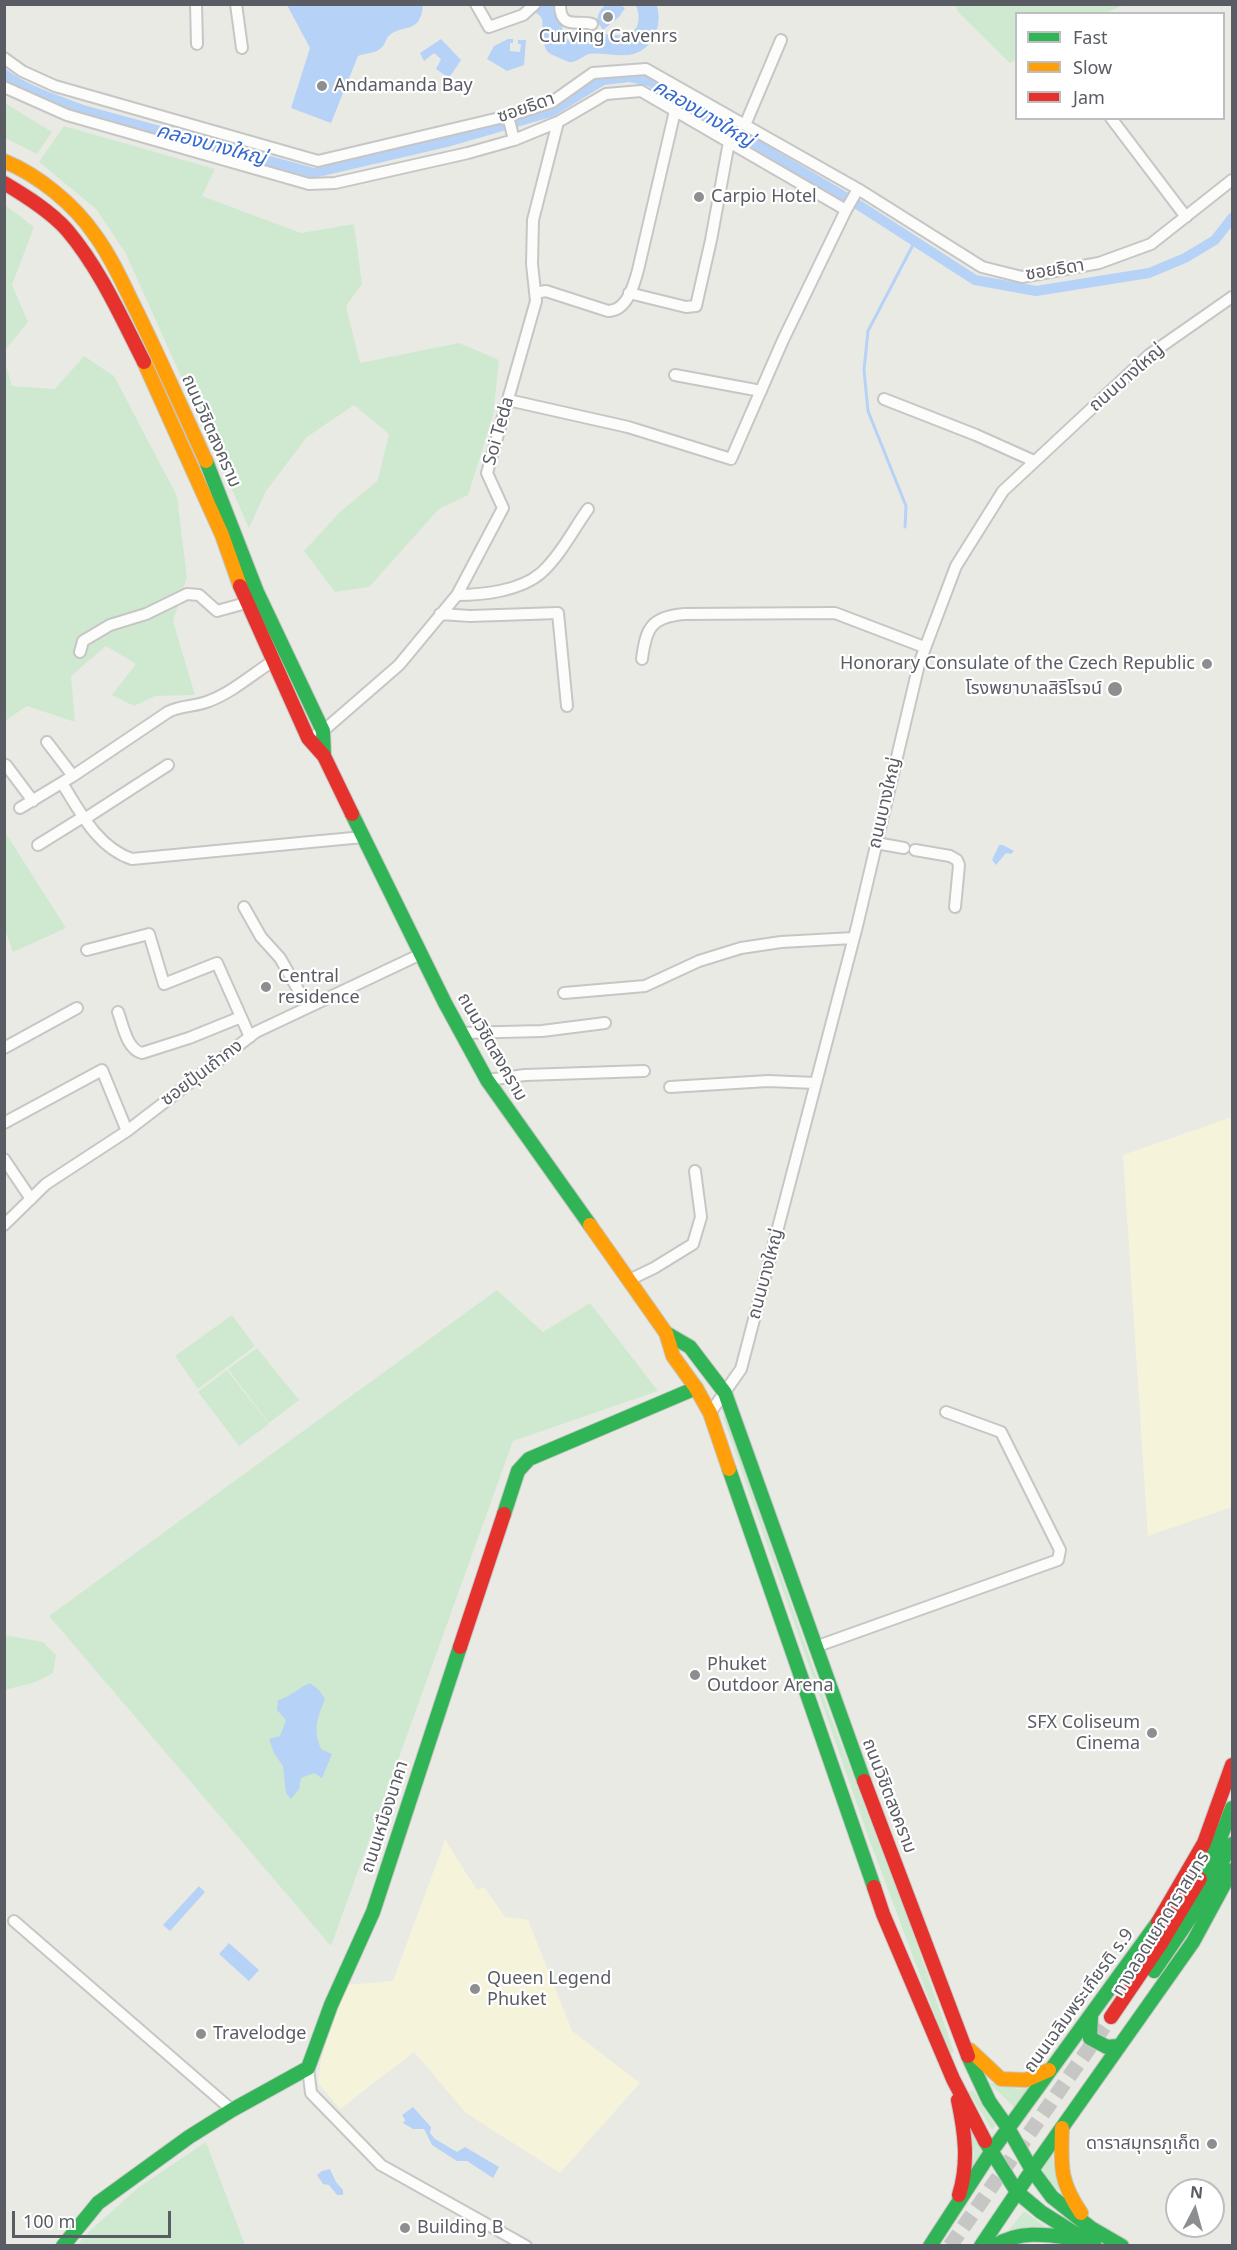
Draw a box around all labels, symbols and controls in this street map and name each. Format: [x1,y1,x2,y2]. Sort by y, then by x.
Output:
marker: Curving Cavenrs [601,10,615,24]
legend [1015,12,1225,120]
text: Fast [1073,25,1108,49]
place label: Curving Cavenrs [539,26,677,48]
text: Slow [1073,55,1112,79]
place label: Andamanda Bay [334,75,473,97]
water label: คลองบางใหญ่ [649,75,757,153]
marker: Andamanda Bay [315,79,329,93]
text: Jam [1073,85,1105,109]
street label: ซอยธิดา [494,88,558,128]
water label: คลองบางใหญ่ [154,119,268,171]
place label: Carpio Hotel [711,186,817,208]
marker: Carpio Hotel [692,190,706,204]
street label: ซอยธิดา [1024,255,1086,285]
street label: ถนนบางใหญ่ [1085,339,1169,417]
street label: ถนนวิชิตสงคราม [176,371,246,491]
street label: Soi Teda [479,394,519,468]
place label: Honorary Consulate of the Czech Republic [840,653,1195,675]
marker: Honorary Consulate of the Czech Republic [1200,657,1214,671]
place label: โรงพยาบาลสิริโรจน์ [965,678,1102,700]
marker: โรงพยาบาลสิริโรจน์ [1106,680,1124,698]
street label: ถนนบางใหญ่ [864,755,906,851]
place label: Central residence [278,966,360,1008]
marker: Central residence [259,980,273,994]
street label: ถนนวิชิตสงคราม [452,989,532,1105]
street label: ซอยปุ้นเถ้ากง [157,1035,247,1111]
street label: ถนนบางใหญ่ [744,1226,788,1322]
place label: Phuket Outdoor Arena [707,1654,834,1696]
marker: Phuket Outdoor Arena [688,1668,702,1682]
place label: SFX Coliseum Cinema [1027,1712,1140,1754]
marker: SFX Coliseum Cinema [1145,1726,1159,1740]
street label: ถนนวิชิตสงคราม [857,1736,921,1856]
street label: ถนนเหมืองนาคา [357,1758,413,1876]
street label: ทางลอดแยกดาราสมุทร [1108,1848,1214,2000]
street label: ถนนเฉลิมพระเกียรติ ร.9 [1019,1925,1139,2077]
place label: Queen Legend Phuket [487,1968,611,2010]
marker: Queen Legend Phuket [468,1982,482,1996]
place label: Travelodge [213,2023,306,2045]
marker: Travelodge [194,2027,208,2041]
place label: ดาราสมุทรภูเก็ต [1086,2133,1200,2155]
marker: ดาราสมุทรภูเก็ต [1205,2137,1219,2151]
north arrow [1165,2178,1225,2238]
text: N [1189,2180,1204,2204]
scale bar [15,2199,174,2237]
text: 100 m [23,2209,75,2233]
place label: Building B [417,2217,503,2239]
marker: Building B [398,2221,412,2235]

